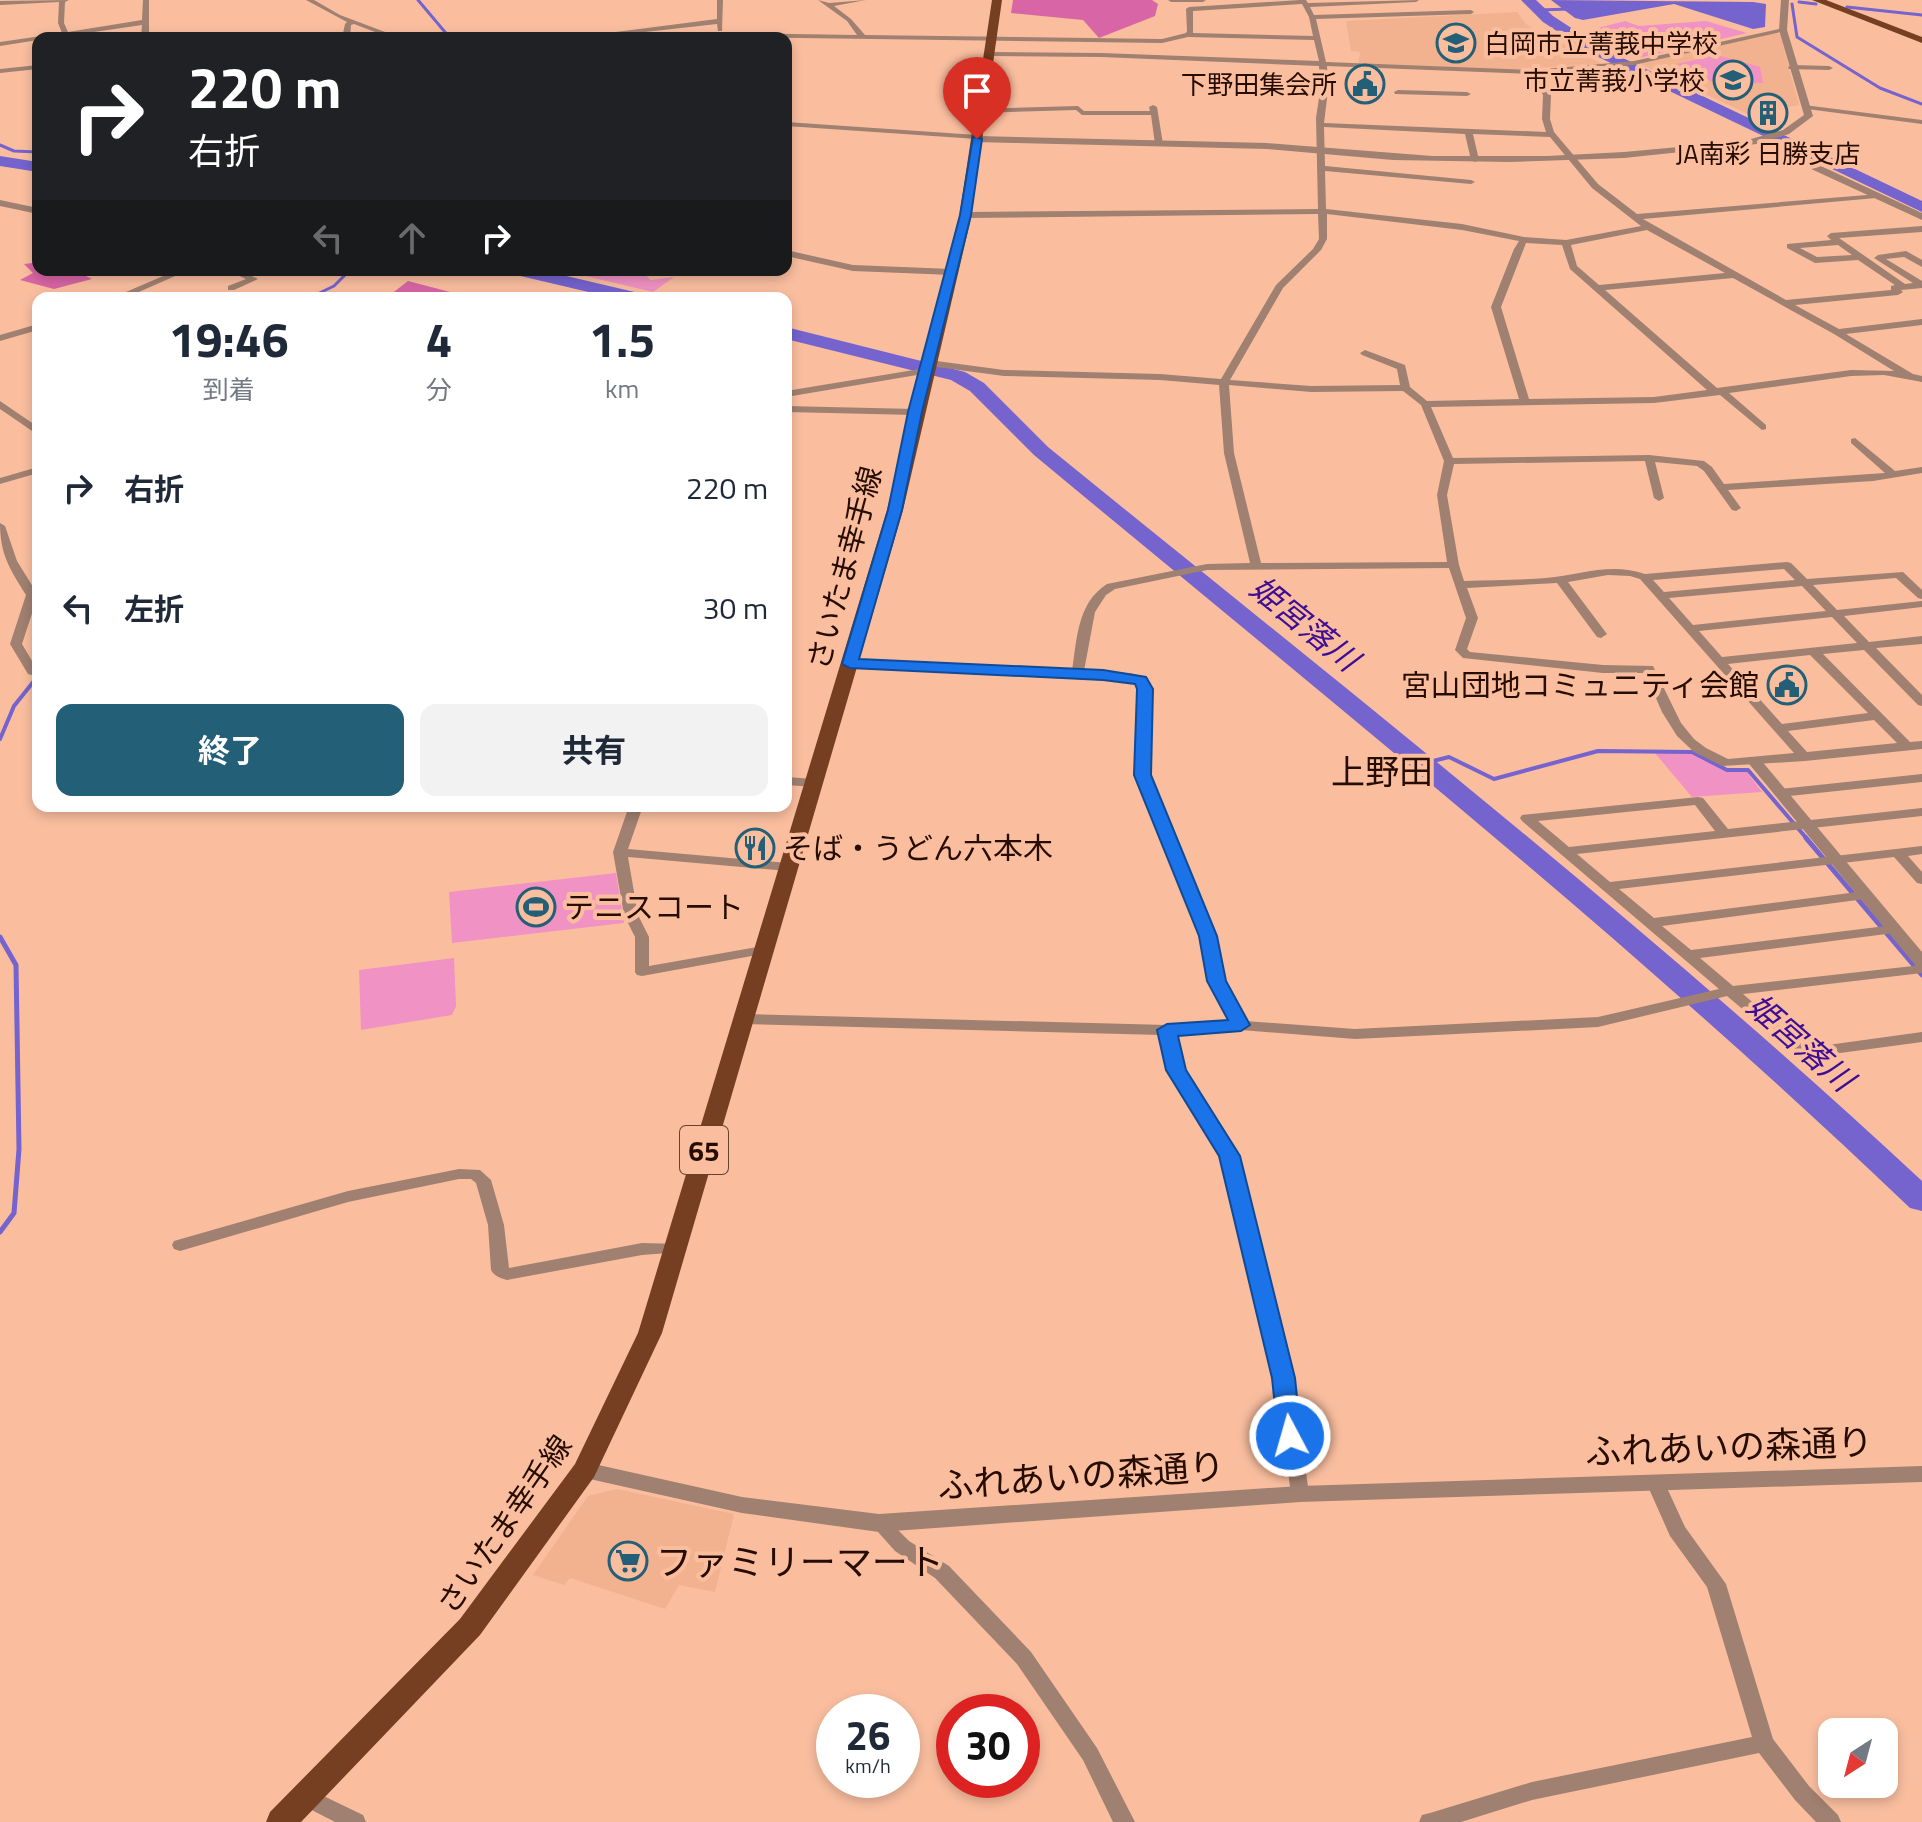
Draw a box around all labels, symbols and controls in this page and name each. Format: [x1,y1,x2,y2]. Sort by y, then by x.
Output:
school or university icon: 白岡市立菁莪中学校 [1435,22,1477,64]
place label: 白岡市立菁莪中学校 [1484,24,1718,63]
text: 220 m [188,45,341,130]
pin [943,57,1011,139]
school or university icon: 市立菁莪小学校 [1712,59,1754,101]
place label: 市立菁莪小学校 [1523,61,1705,100]
public building icon: 下野田集会所 [1344,63,1386,105]
icon: right [56,64,160,168]
place label: 下野田集会所 [1181,65,1337,104]
icon: arrive [955,69,999,113]
building icon: JA南彩 日勝支店 [1747,92,1789,134]
text: 右折 [188,123,260,178]
place label: JA南彩 日勝支店 [1676,134,1860,173]
icon: left [306,216,350,260]
icon: ahead [390,216,434,260]
icon: right [474,216,518,260]
text: 19:46 [169,303,289,376]
text: 4 [425,303,452,376]
text: 1.5 [589,303,655,376]
text: km [605,369,639,408]
text: 到着 [203,370,255,409]
text: 分 [426,370,452,409]
street label: さいたま幸手線 [795,461,893,675]
text: 220 m [686,465,768,511]
icon: right [56,466,100,510]
text: 右折 [124,466,184,512]
water label: 姫宮落川 [1240,564,1372,684]
text: 30 m [703,585,768,631]
icon: left [56,586,100,630]
text: 左折 [124,586,184,632]
place label: 宮山団地コミュニティ会館 [1401,662,1759,708]
public building icon: 宮山団地コミュニティ会館 [1766,664,1808,706]
button: 終了 [56,704,404,796]
button: 共有 [420,704,768,796]
district label: 上野田 [1331,745,1433,797]
place label: そば・うどん六本木 [783,825,1053,871]
restaurant icon: そば・うどん六本木 [734,827,776,869]
place label: テニスコート [564,884,744,930]
sports icon: テニスコート [515,886,557,928]
water label: 姫宮落川 [1737,982,1867,1104]
road number: 65 [680,1126,728,1174]
position arrow [1248,1394,1332,1478]
street label: ふれあいの森通り [1584,1413,1874,1479]
street label: さいたま幸手線 [425,1425,583,1623]
street label: ふれあいの森通り [935,1438,1227,1512]
place label: ファミリーマート [656,1534,944,1589]
supermarket icon: ファミリーマート [607,1540,649,1582]
speed limit sign: 30 [936,1694,1040,1798]
text: 26 [846,1705,890,1766]
north arrow [1818,1718,1898,1798]
map controls [1818,1718,1898,1798]
text: km/h [845,1750,891,1781]

